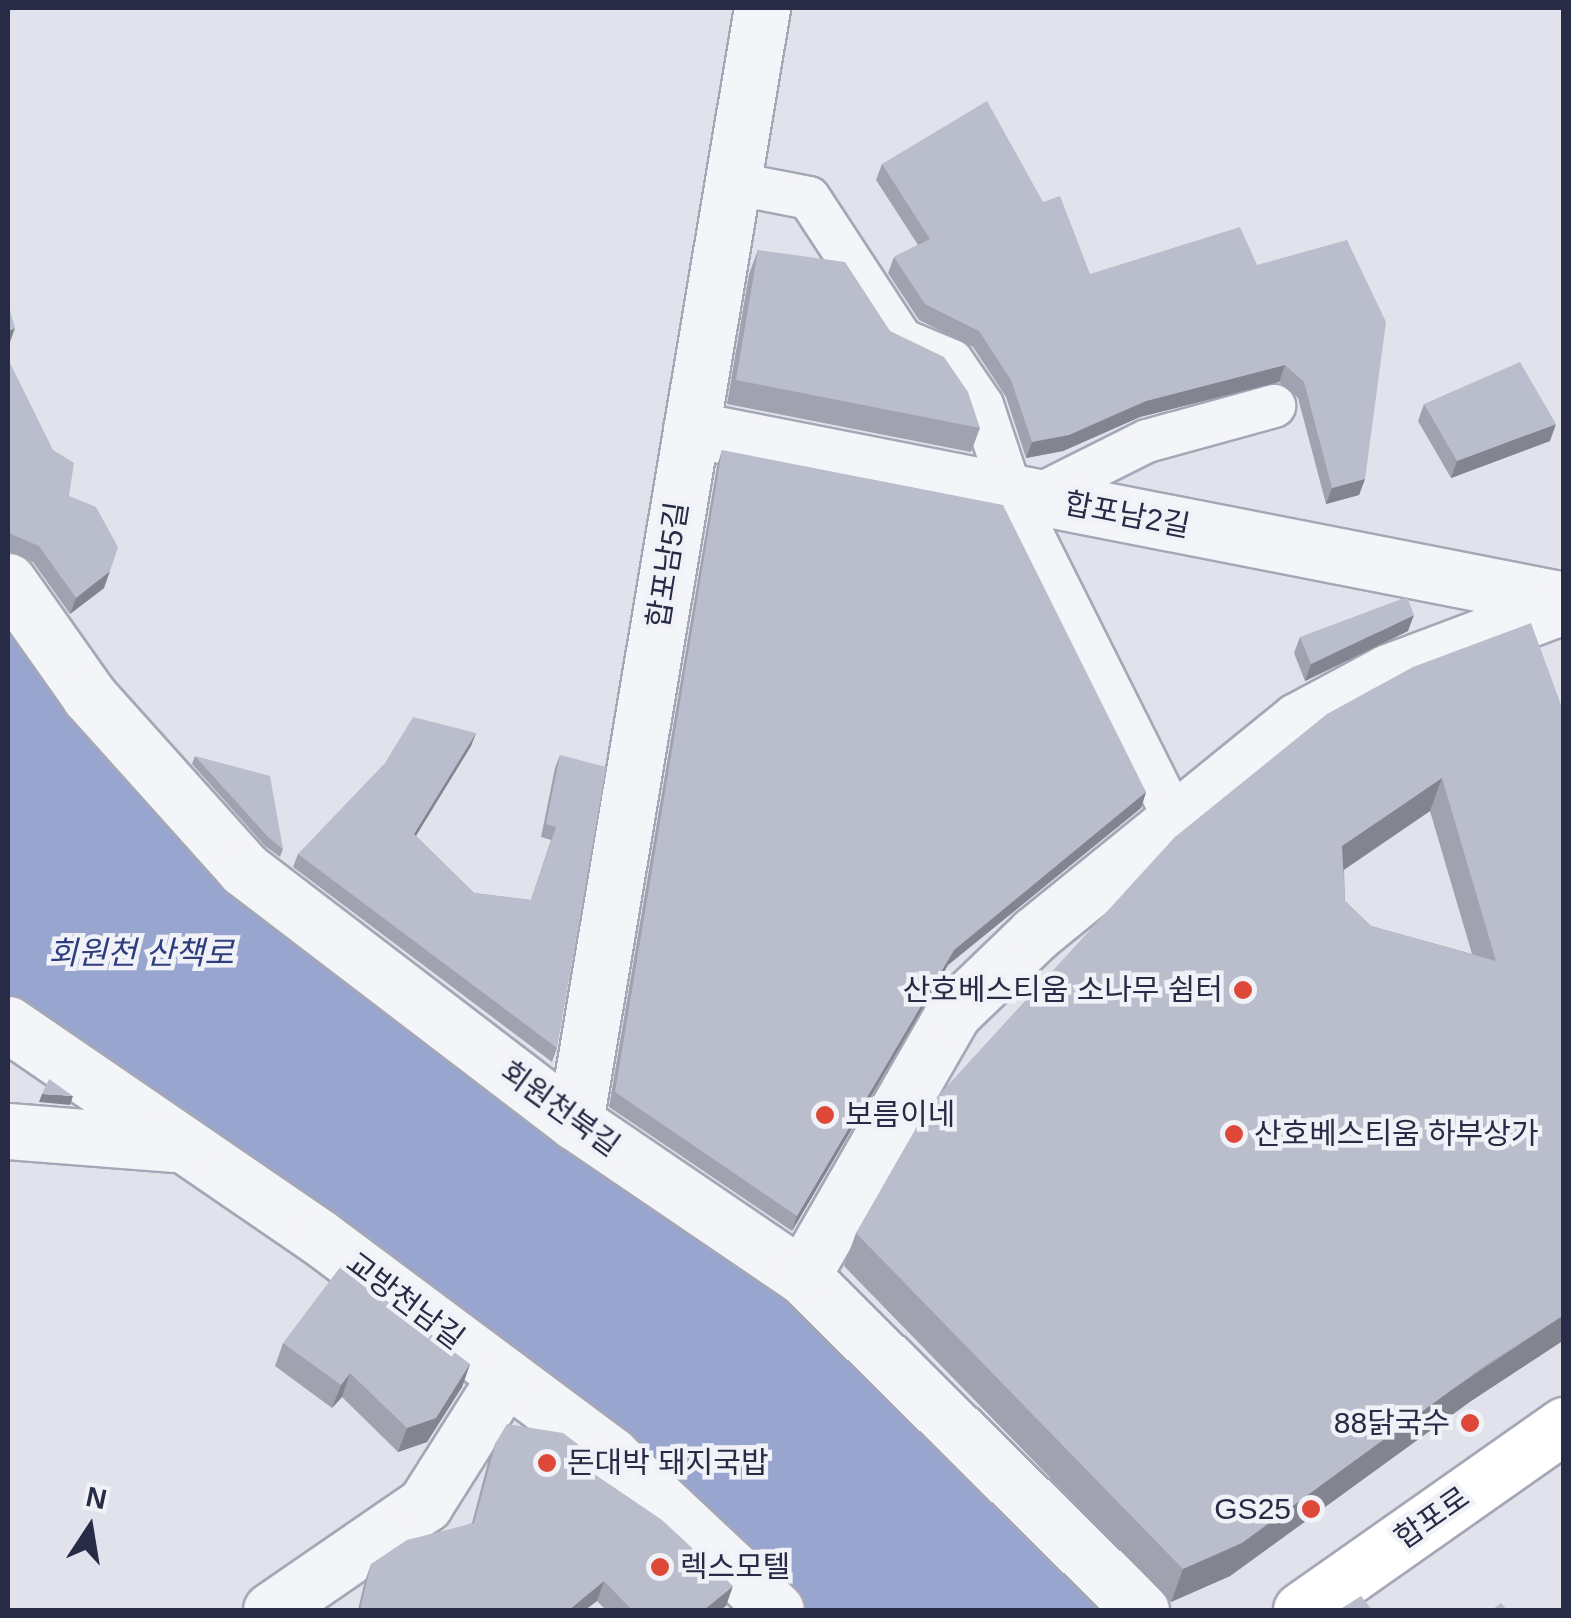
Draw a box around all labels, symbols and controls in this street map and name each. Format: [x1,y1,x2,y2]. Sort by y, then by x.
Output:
street label: 합포남2길 [1061,485,1193,545]
street label: 합포남5길 [640,499,696,631]
water label: 회원천 산책로 [48,934,234,972]
place label: 산호베스티움 소나무 쉼터 [903,972,1223,1008]
marker: 산호베스티움 소나무 쉼터 [1232,979,1254,1001]
street label: 회원천북길 [494,1054,626,1164]
place label: 보름이네 [845,1097,955,1133]
marker: 보름이네 [814,1104,836,1126]
place label: 산호베스티움 하부상가 [1254,1116,1538,1152]
marker: 산호베스티움 하부상가 [1223,1123,1245,1145]
street label: 교방천남길 [339,1245,471,1357]
place label: 88닭국수 [1334,1405,1450,1441]
marker: 88닭국수 [1459,1412,1481,1434]
place label: 돈대박 돼지국밥 [567,1445,769,1481]
marker: 돈대박 돼지국밥 [536,1452,558,1474]
north arrow [40,1478,140,1578]
street label: 합포로 [1388,1480,1476,1556]
text: N [83,1481,109,1515]
place label: GS25 [1214,1491,1291,1527]
marker: GS25 [1300,1498,1322,1520]
place label: 렉스모텔 [680,1549,790,1585]
marker: 렉스모텔 [649,1556,671,1578]

